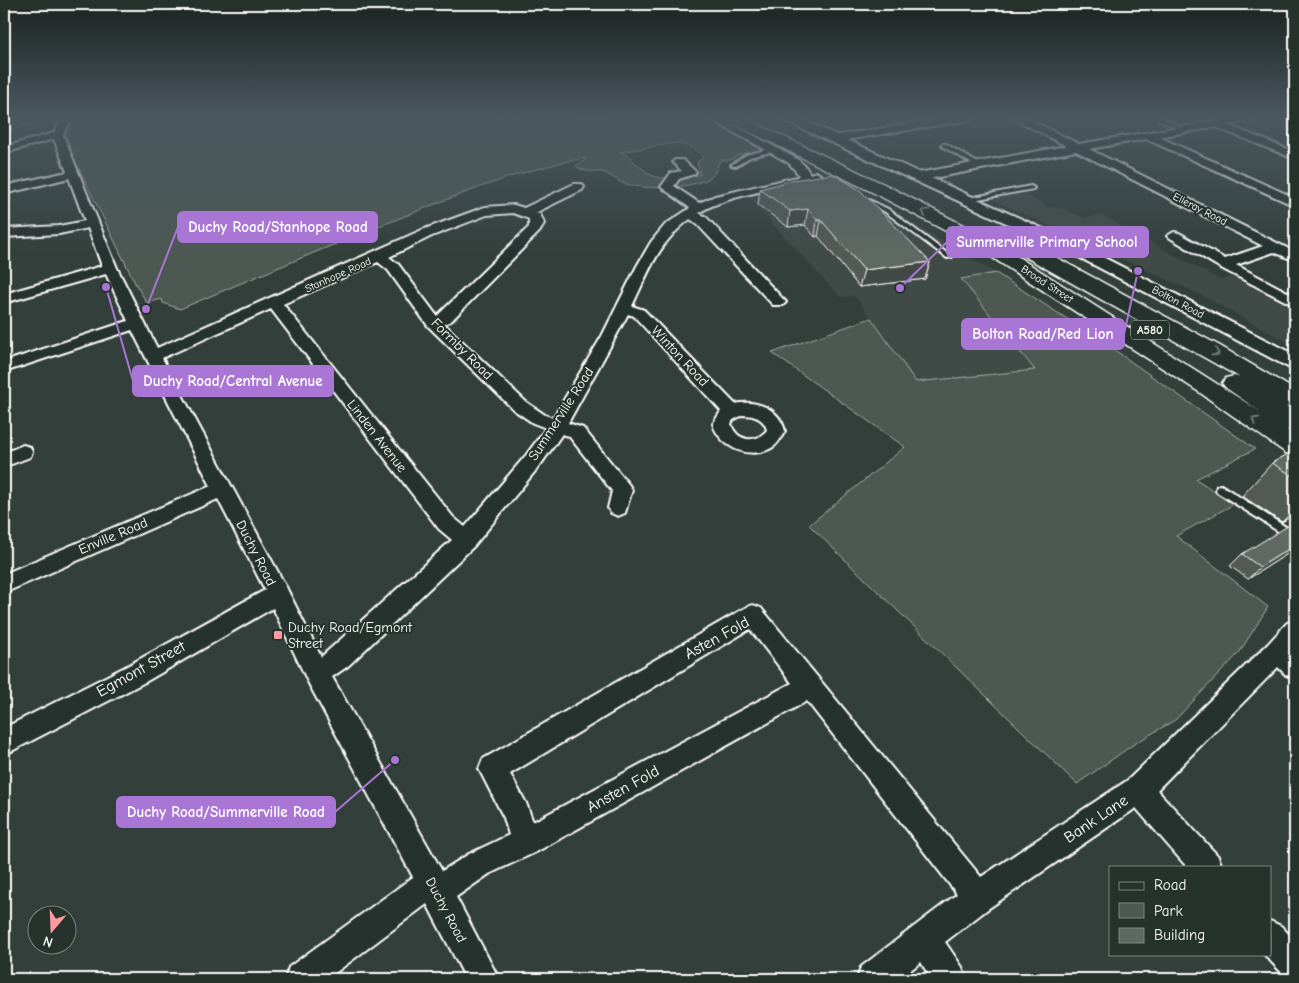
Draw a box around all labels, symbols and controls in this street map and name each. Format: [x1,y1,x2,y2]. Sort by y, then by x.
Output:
street label: Elleray Road [1171,190,1229,228]
one-way arrow [921,209,930,219]
callout: Duchy Road/Stanhope Road [178,212,377,242]
text: Duchy Road/Stanhope Road [188,218,368,236]
callout: Summerville Primary School [947,227,1148,257]
text: Summerville Primary School [956,233,1138,251]
street label: Stanhope Road [303,255,373,295]
street label: Broad Street [1018,262,1076,306]
street label: Bolton Road [1150,283,1206,321]
street label: Formby Road [428,315,496,383]
callout: Bolton Road/Red Lion [962,319,1124,349]
road number: A580 [1131,320,1169,340]
street label: Winton Road [648,322,712,390]
text: Bolton Road/Red Lion [972,325,1114,343]
one-way arrow [1211,347,1220,357]
street label: Summerville Road [525,364,597,464]
callout: Duchy Road/Central Avenue [133,366,333,396]
text: Duchy Road/Central Avenue [143,372,323,390]
street label: Linden Avenue [343,396,411,476]
one-way arrow [1251,417,1261,426]
street label: Enville Road [76,514,150,558]
street label: Duchy Road [232,517,280,589]
street label: Asten Fold [682,613,752,663]
place label: Duchy Road/Egmont Street [288,619,413,652]
marker: Duchy Road/Egmont Street [272,629,284,641]
street label: Egmont Street [93,637,189,701]
street label: Ansten Fold [584,762,662,816]
street label: Bank Lane [1061,791,1131,847]
callout: Duchy Road/Summerville Road [117,797,335,827]
text: Duchy Road/Summerville Road [127,803,325,821]
legend [1109,866,1272,956]
street label: Duchy Road [422,874,470,946]
text: Road [1154,876,1186,894]
text: Park [1154,902,1183,920]
north arrow [28,906,78,956]
text: Building [1154,926,1205,944]
text: N [41,932,55,951]

